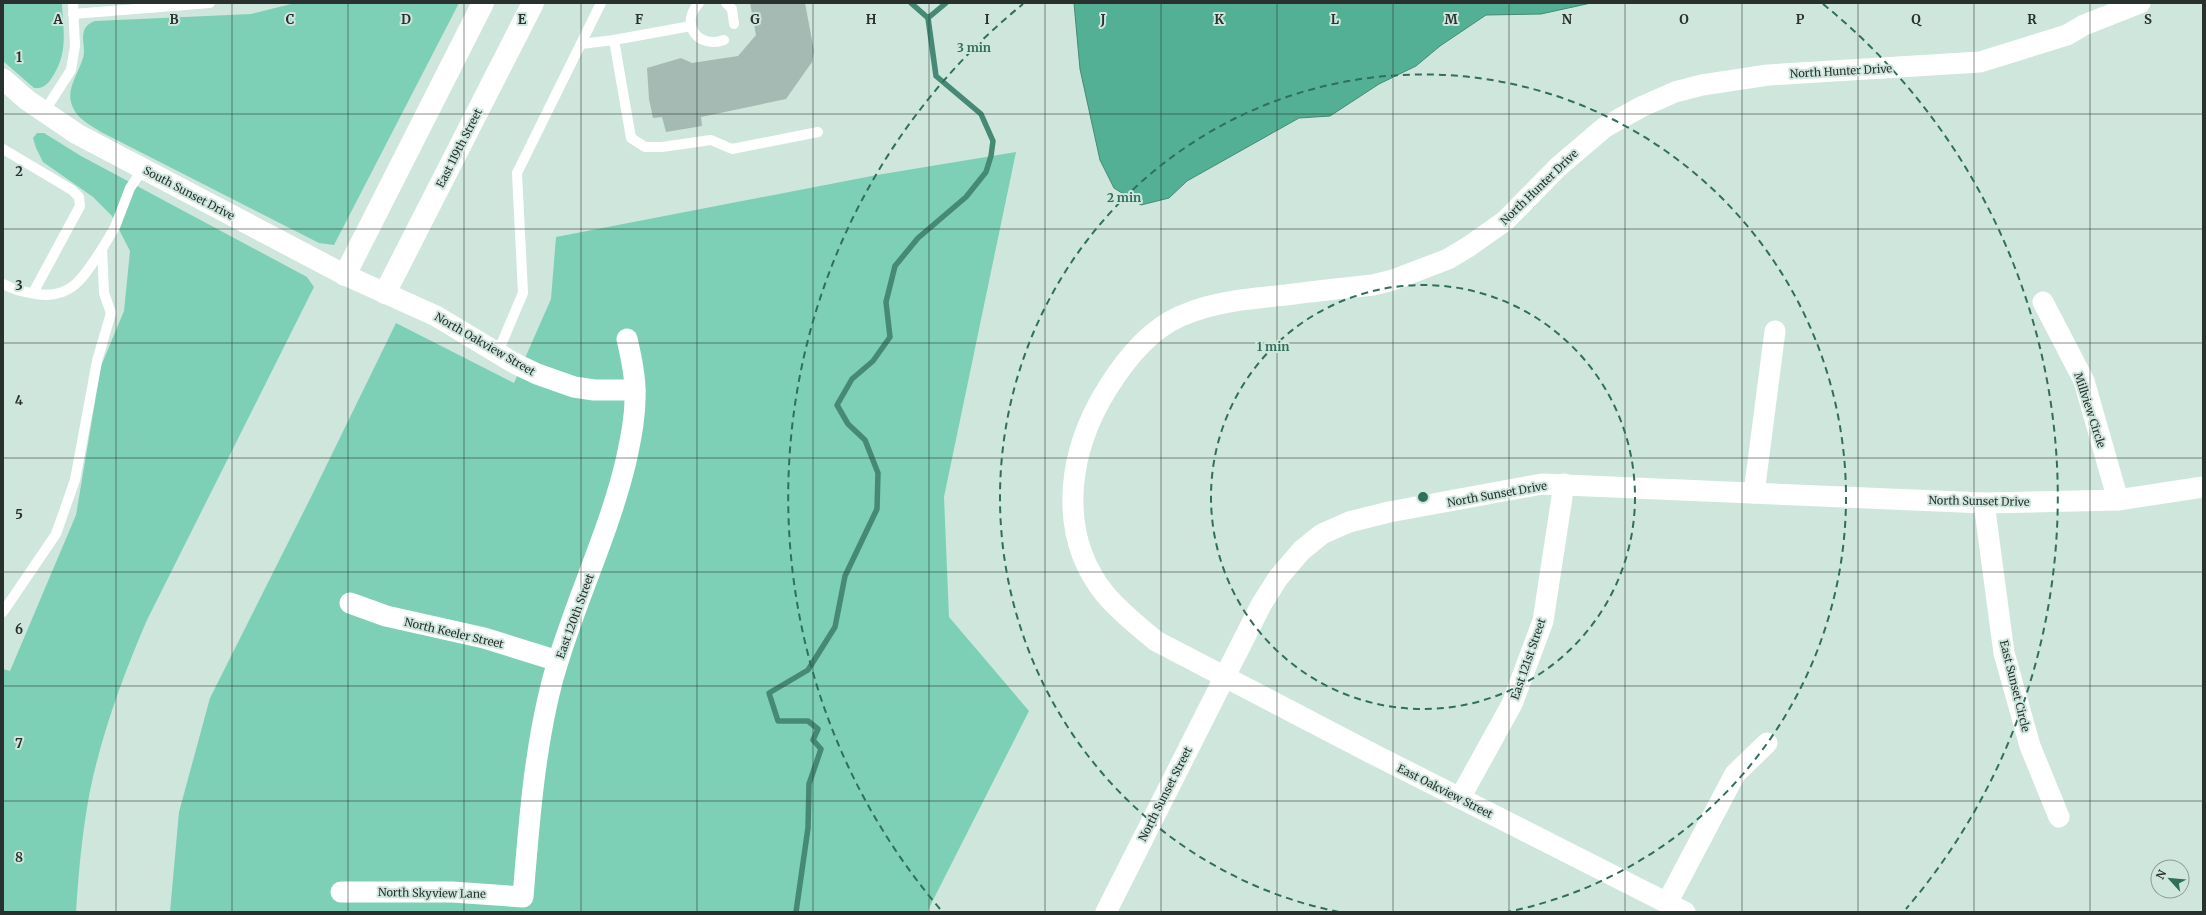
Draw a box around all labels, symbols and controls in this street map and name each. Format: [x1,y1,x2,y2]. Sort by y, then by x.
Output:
text: A [52,11,63,28]
text: B [169,11,179,28]
text: C [286,11,295,28]
text: D [401,11,411,28]
text: E [518,11,527,28]
text: F [635,11,643,28]
text: G [750,11,760,28]
text: H [866,11,877,28]
text: I [984,11,990,28]
text: J [1099,11,1106,28]
text: K [1214,11,1224,28]
text: L [1331,11,1340,28]
text: M [1444,11,1458,28]
text: N [1562,11,1573,28]
text: O [1679,11,1689,28]
text: P [1796,11,1805,28]
text: Q [1911,11,1922,28]
text: R [2027,11,2037,28]
text: S [2144,11,2152,28]
text: 3 min [957,40,991,55]
text: 1 [16,49,22,66]
street label: North Hunter Drive [1790,61,1893,81]
street label: East 119th Street [433,105,485,190]
street label: North Hunter Drive [1497,146,1581,228]
text: 2 [15,163,23,180]
street label: South Sunset Drive [141,163,237,223]
text: 2 min [1107,190,1141,205]
text: 3 [15,277,23,294]
street label: North Oakview Street [432,310,538,379]
text: 1 min [1257,339,1289,354]
street label: Millview Circle [2071,371,2109,450]
text: 4 [15,392,24,409]
street label: North Sunset Drive [1446,478,1548,510]
centre of rings [1416,490,1430,504]
street label: North Sunset Drive [1928,493,2030,509]
text: 5 [15,506,23,523]
street label: East 120th Street [553,571,597,660]
street label: North Keeler Street [403,615,506,651]
street label: East 121st Street [1507,616,1549,702]
text: 6 [15,621,23,638]
street label: East Sunset Circle [1997,639,2033,734]
text: 7 [15,735,23,752]
street label: North Sunset Street [1135,744,1195,843]
street label: East Oakview Street [1395,761,1496,821]
text: 8 [15,849,23,866]
north arrow [2150,859,2190,899]
text: N [2153,867,2169,882]
street label: North Skyview Lane [378,885,486,901]

